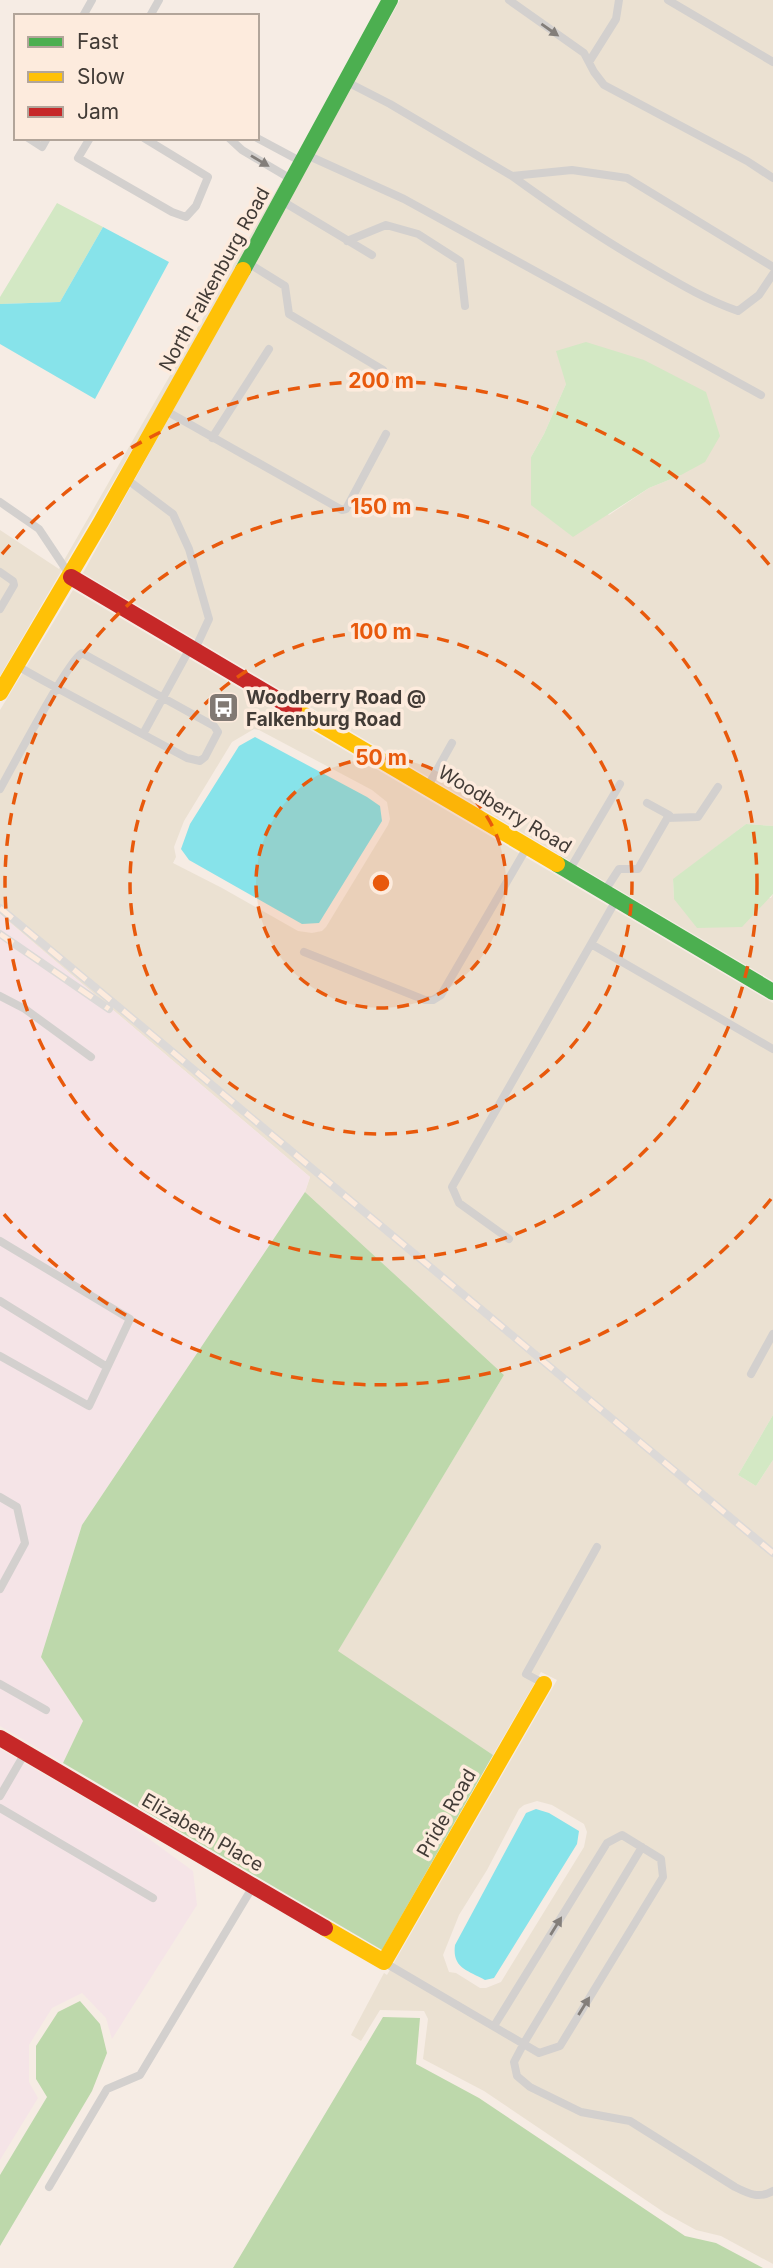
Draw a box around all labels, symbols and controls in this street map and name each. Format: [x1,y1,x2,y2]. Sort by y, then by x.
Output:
legend [14,14,259,140]
one-way arrow [541,23,559,37]
text: Fast [77,29,119,54]
text: Slow [77,64,125,89]
text: Jam [77,99,119,124]
one-way arrow [250,154,270,166]
street label: North Falkenburg Road [154,183,275,375]
text: 200 m [348,368,414,393]
text: 150 m [351,494,411,519]
text: 100 m [350,619,412,644]
place label: Woodberry Road @ Falkenburg Road [246,686,426,731]
bus stop icon: Woodberry Road @ Falkenburg Road [206,691,240,725]
text: 50 m [355,745,407,770]
street label: Woodberry Road [434,761,576,858]
centre of rings [369,871,393,895]
street label: Pride Road [412,1765,481,1861]
street label: Elizabeth Place [138,1788,268,1877]
one-way arrow [549,1917,562,1936]
one-way arrow [578,1997,591,2016]

